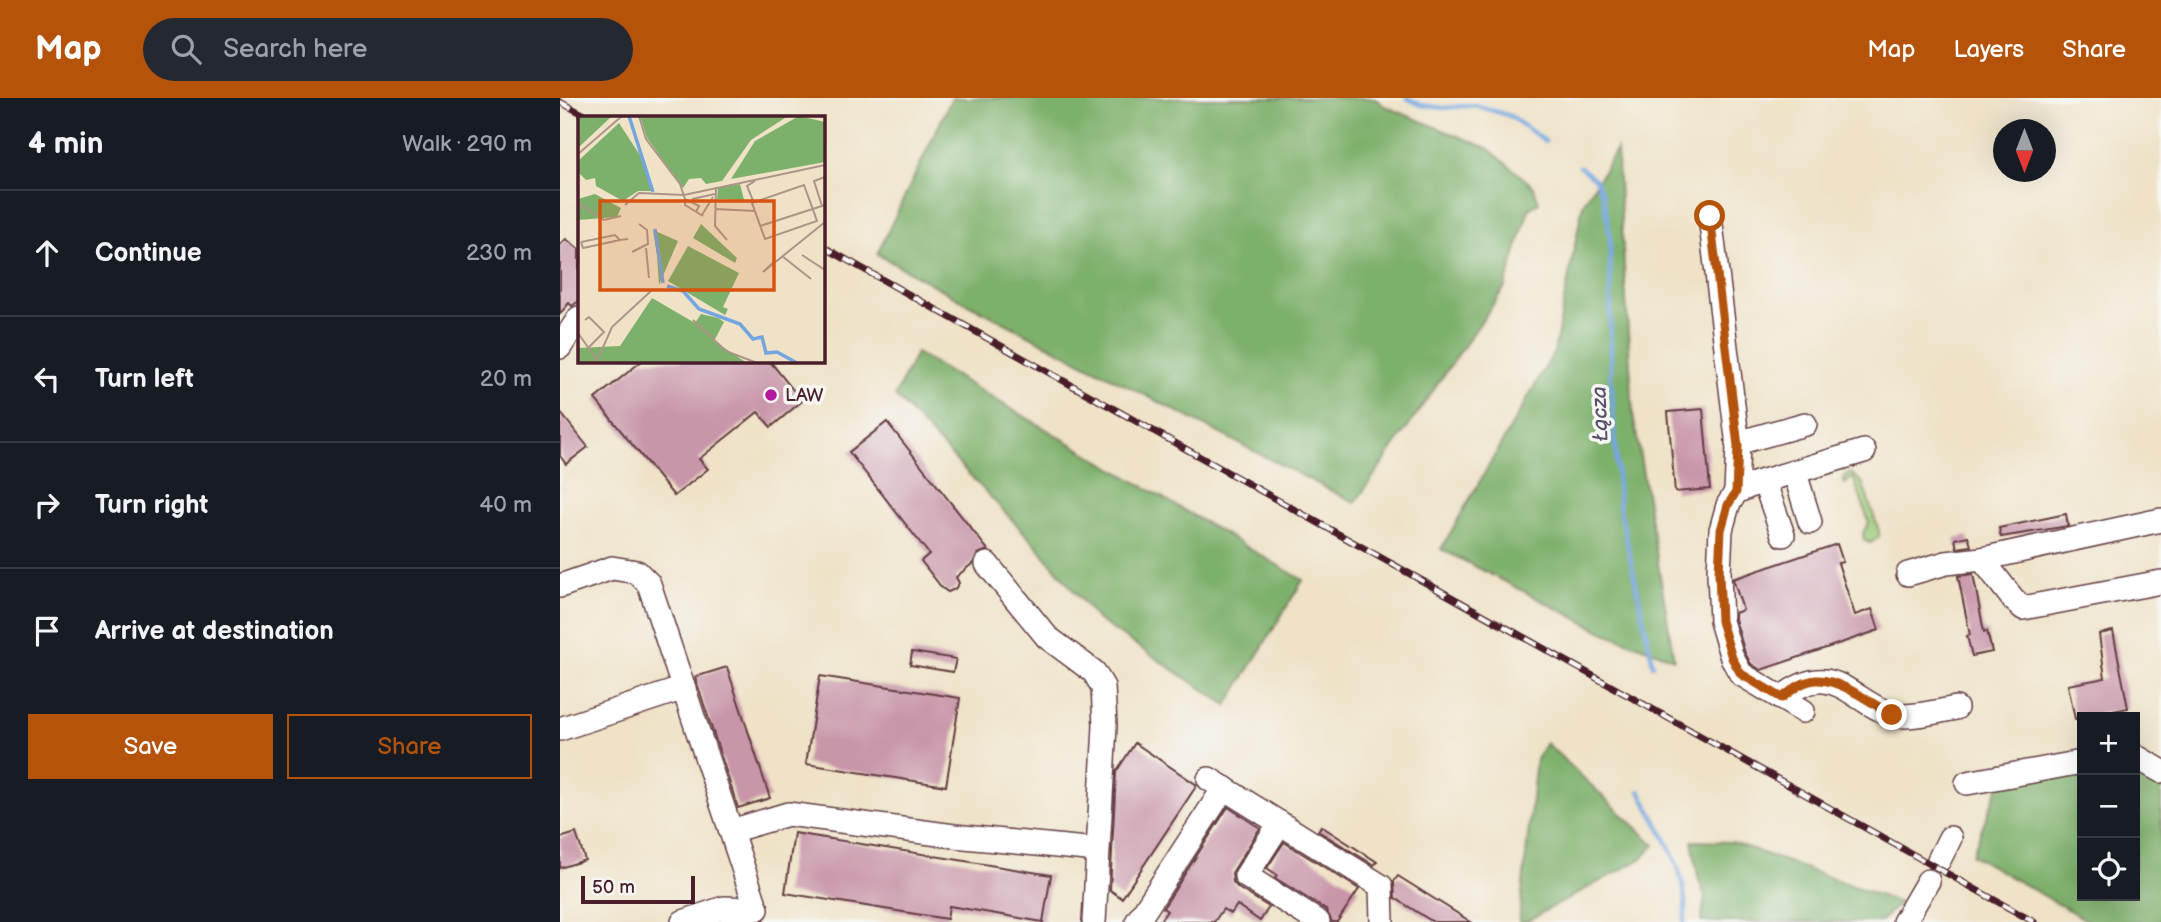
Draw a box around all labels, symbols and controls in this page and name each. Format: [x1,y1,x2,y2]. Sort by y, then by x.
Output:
search box [143,18,633,81]
text: Map [35,29,101,69]
icon: search [167,30,205,68]
text: Search here [223,34,367,65]
text: Map [1867,35,1915,64]
text: Layers [1953,35,2024,64]
text: Share [2062,35,2126,64]
inset map [578,116,824,362]
north arrow [1993,119,2056,182]
text: 4 min [28,126,103,162]
text: Walk · 290 m [402,130,532,158]
route start [1694,200,1725,231]
icon: ahead [28,234,66,272]
text: Continue [95,238,202,269]
text: 230 m [466,239,532,267]
icon: left [28,360,66,398]
text: Turn left [95,364,194,395]
text: 20 m [480,365,532,393]
place label: LAW [785,384,824,407]
water label: Łącza [1587,386,1613,442]
marker: LAW [763,387,779,403]
icon: right [28,486,66,524]
text: Turn right [95,490,208,521]
text: 40 m [479,491,532,519]
icon: arrive [28,612,66,650]
text: Arrive at destination [95,616,334,647]
route end [1876,699,1907,730]
map controls [2077,712,2140,901]
button: + [2077,712,2140,775]
button: Save [28,714,273,779]
button: Share [287,714,532,779]
button: − [2077,775,2140,838]
button: locate [2077,838,2140,901]
scale bar [581,873,695,905]
text: 50 m [592,876,635,899]

